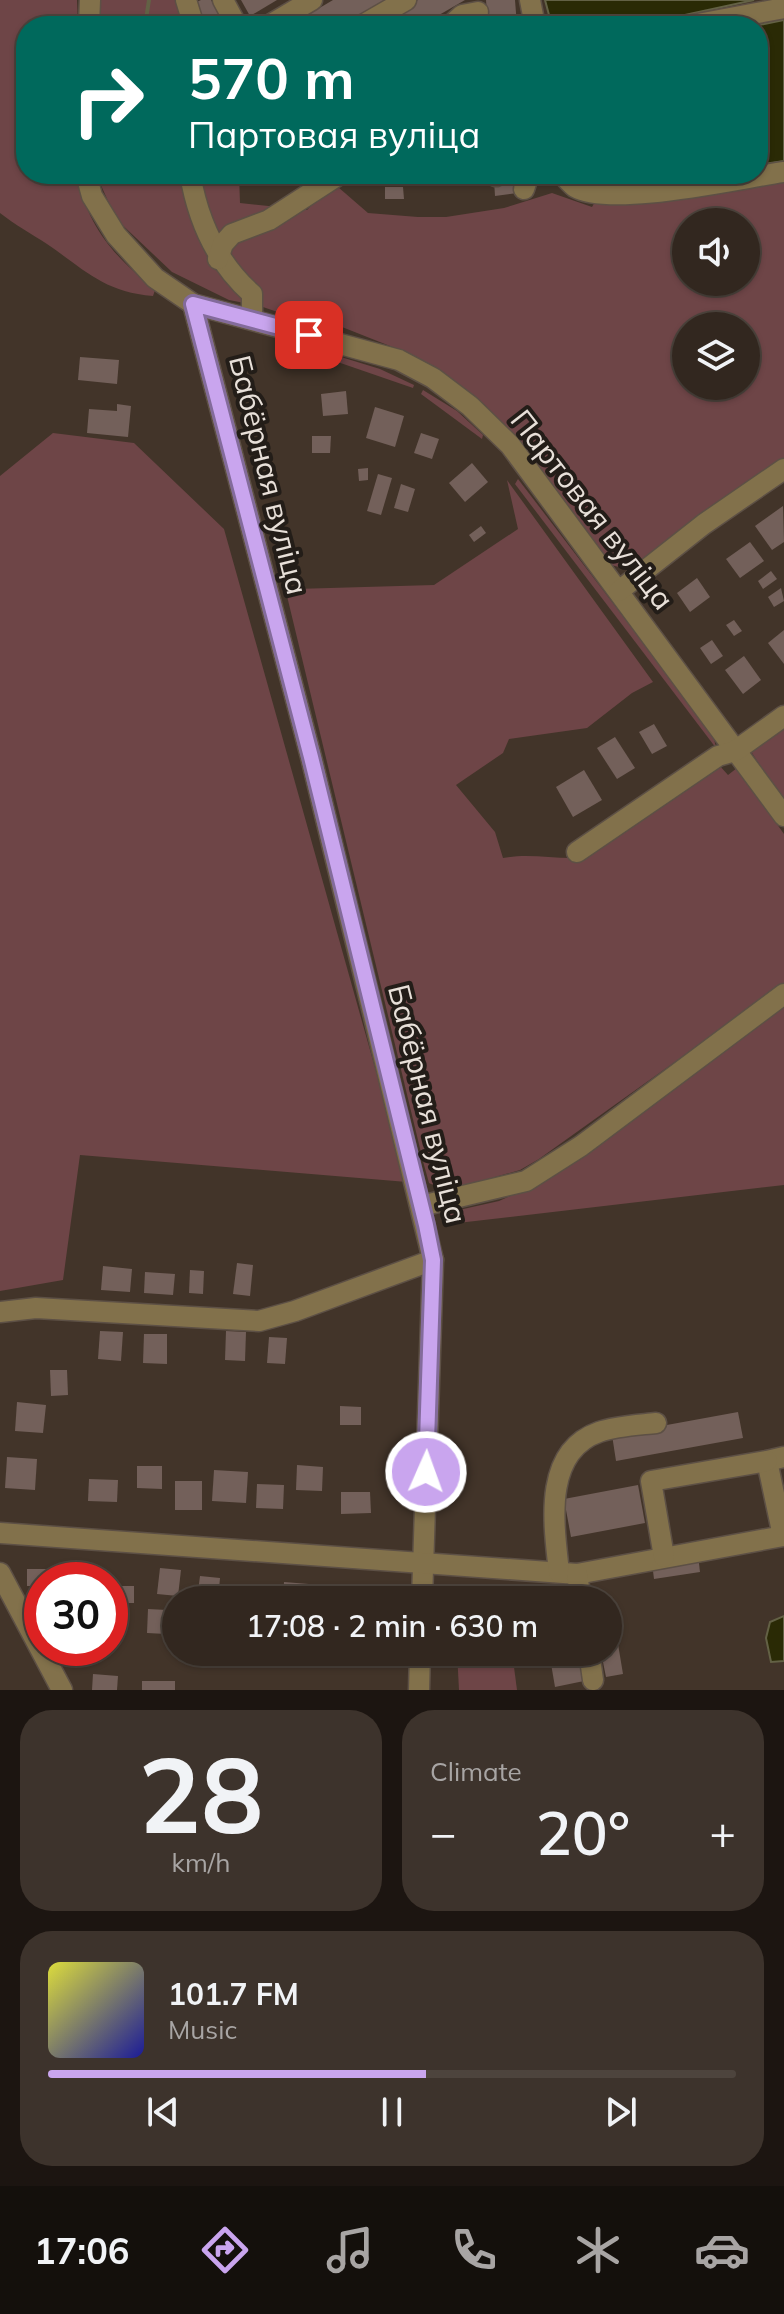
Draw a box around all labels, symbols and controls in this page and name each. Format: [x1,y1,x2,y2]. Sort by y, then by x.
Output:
text: 570 m [188,43,355,113]
icon: right [56,48,160,152]
text: Партовая вуліца [188,112,480,157]
map controls [672,208,760,400]
button: sound [672,208,760,296]
pin [275,301,343,369]
button: layers [672,312,760,400]
icon: arrive [287,313,331,357]
street label: Бабёрная вуліца [221,351,317,598]
street label: Партовая вуліца [503,402,683,617]
street label: Бабёрная вуліца [380,980,476,1227]
position arrow [384,1430,468,1514]
speed limit sign: 30 [24,1562,128,1666]
text: 17:08 · 2 min · 630 m [246,1607,538,1645]
text: 28 [139,1728,263,1859]
text: Climate [430,1755,522,1788]
text: 20° [536,1795,630,1870]
text: − [430,1805,456,1860]
text: + [710,1805,736,1860]
text: km/h [172,1846,230,1879]
text: 101.7 FM [168,1975,299,2013]
text: Music [168,2013,237,2046]
icon: previous [141,2090,185,2134]
icon: pause [370,2090,414,2134]
icon: next [599,2090,643,2134]
icon: directions [197,2222,253,2278]
icon: music [322,2222,378,2278]
icon: phone [446,2222,502,2278]
icon: climate [570,2222,626,2278]
icon: car [694,2222,750,2278]
text: 17:06 [34,2228,129,2273]

